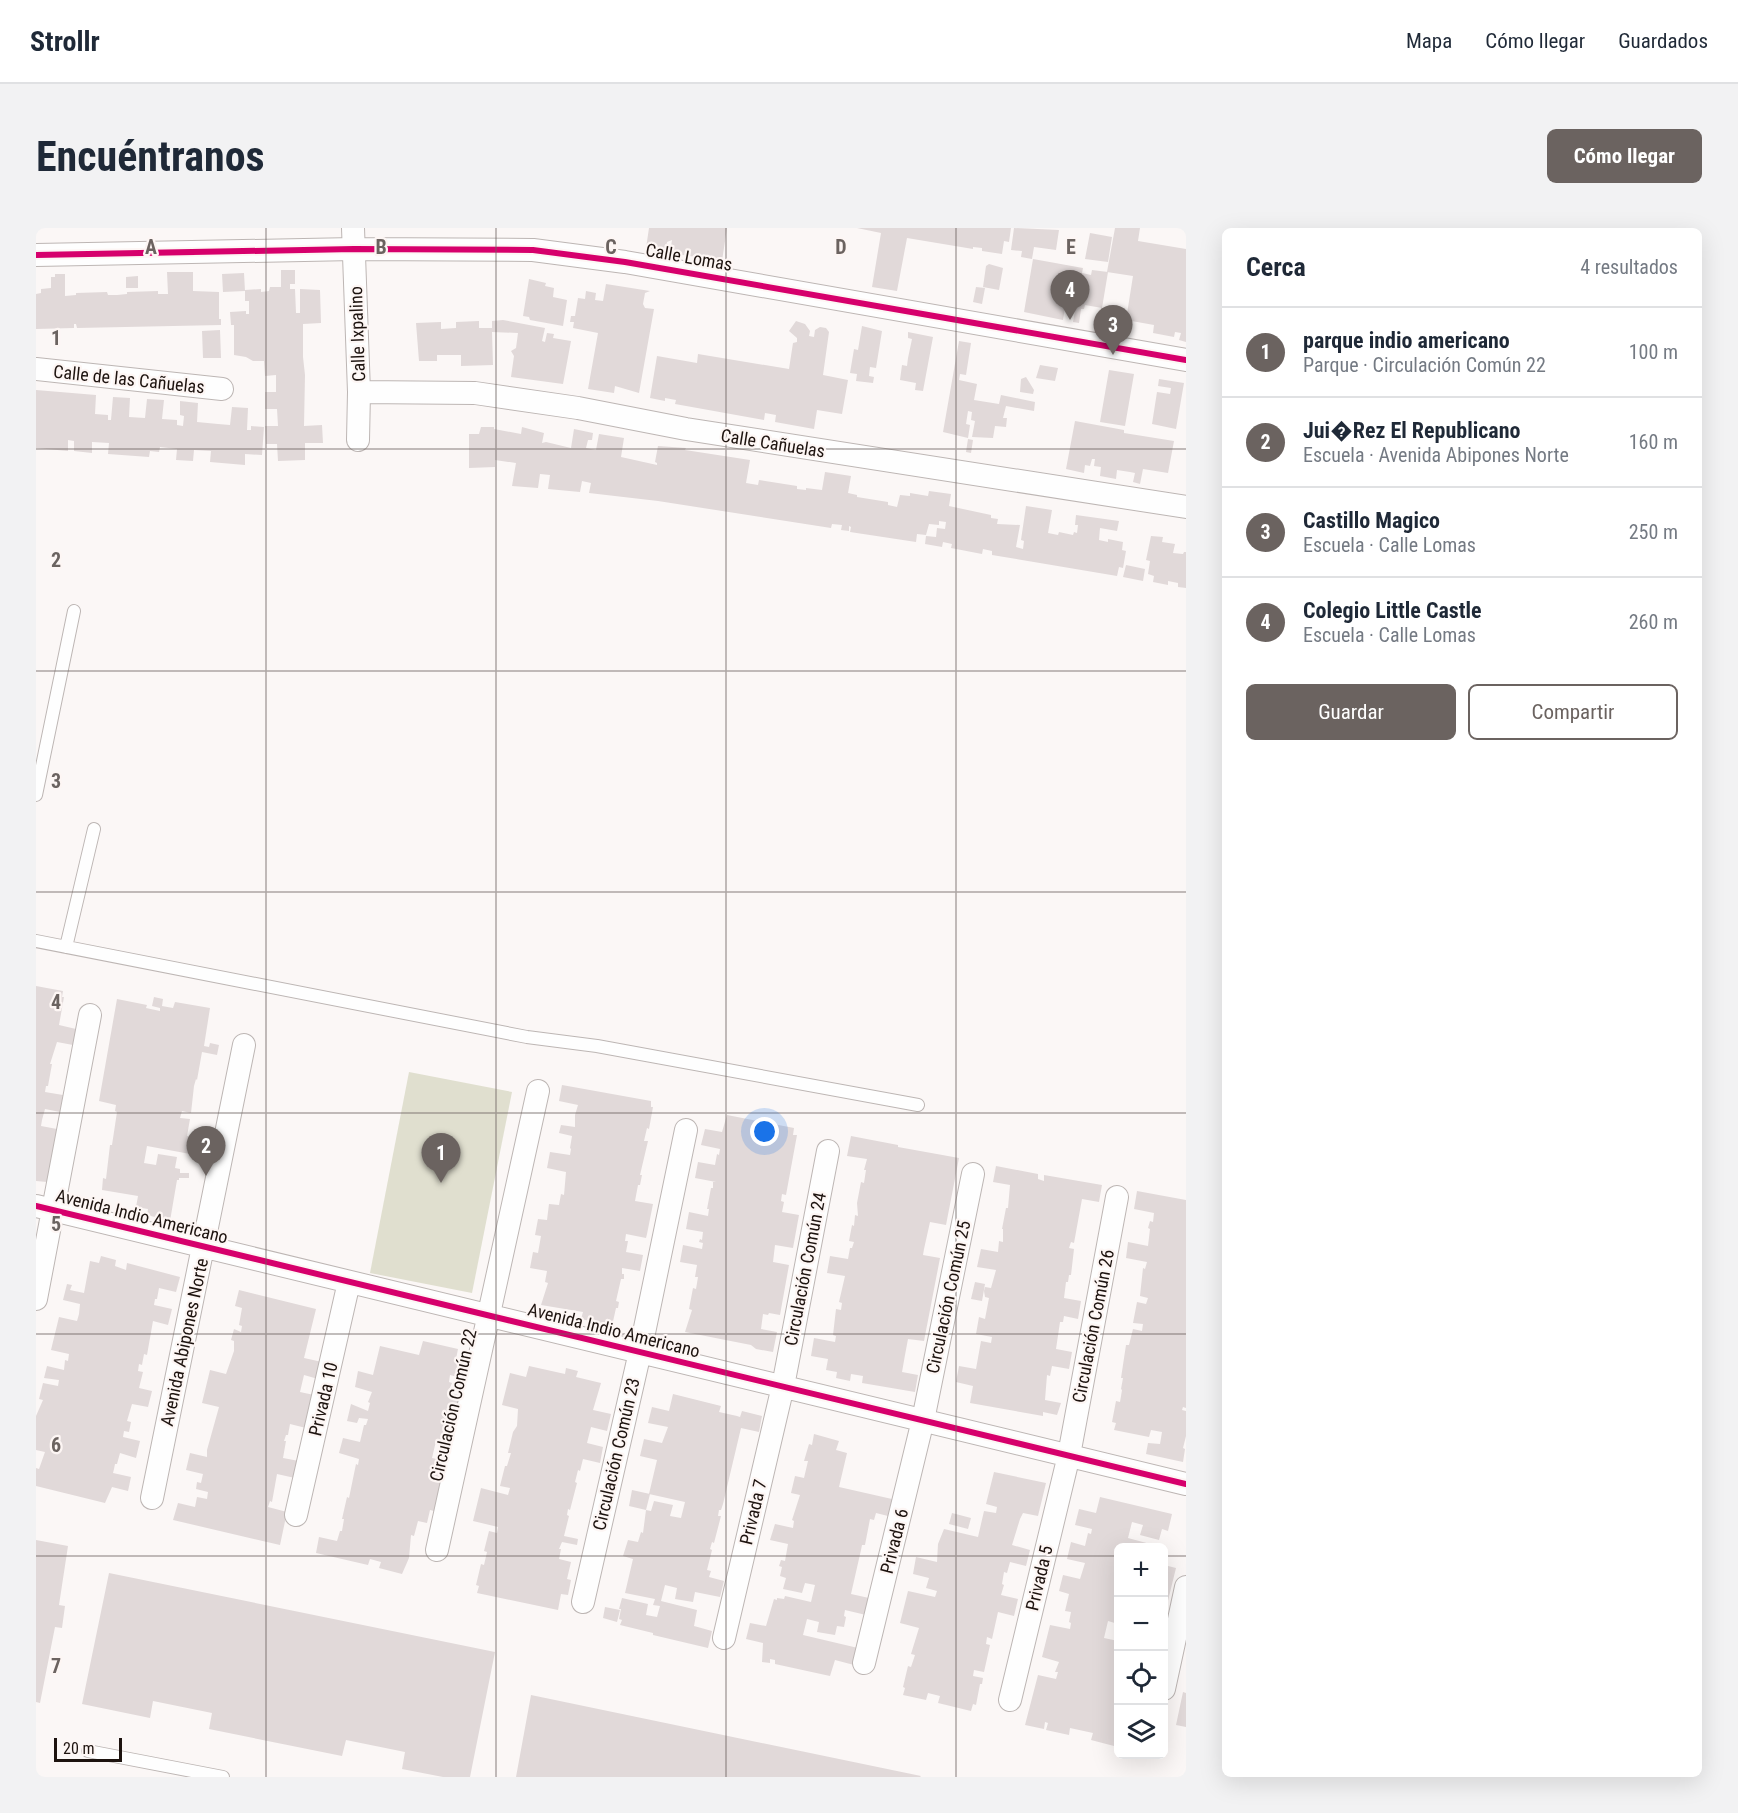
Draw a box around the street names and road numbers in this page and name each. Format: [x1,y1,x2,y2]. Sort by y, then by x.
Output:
street label: Calle Lomas [644,239,734,275]
street label: Calle Ixpalino [345,286,369,382]
street label: Calle de las Cañuelas [52,361,206,397]
street label: Calle Cañuelas [719,424,827,462]
street label: Avenida Indio Americano [54,1184,230,1248]
street label: Circulación Común 24 [780,1190,830,1348]
street label: Circulación Común 25 [922,1218,974,1375]
street label: Circulación Común 26 [1068,1247,1118,1405]
street label: Avenida Abipones Norte [156,1256,212,1428]
street label: Avenida Indio Americano [526,1298,702,1362]
street label: Circulación Común 22 [425,1327,481,1483]
street label: Privada 10 [304,1360,342,1438]
street label: Circulación Común 23 [588,1376,644,1532]
street label: Privada 7 [735,1477,771,1547]
street label: Privada 6 [876,1506,912,1576]
street label: Privada 5 [1021,1543,1057,1613]

